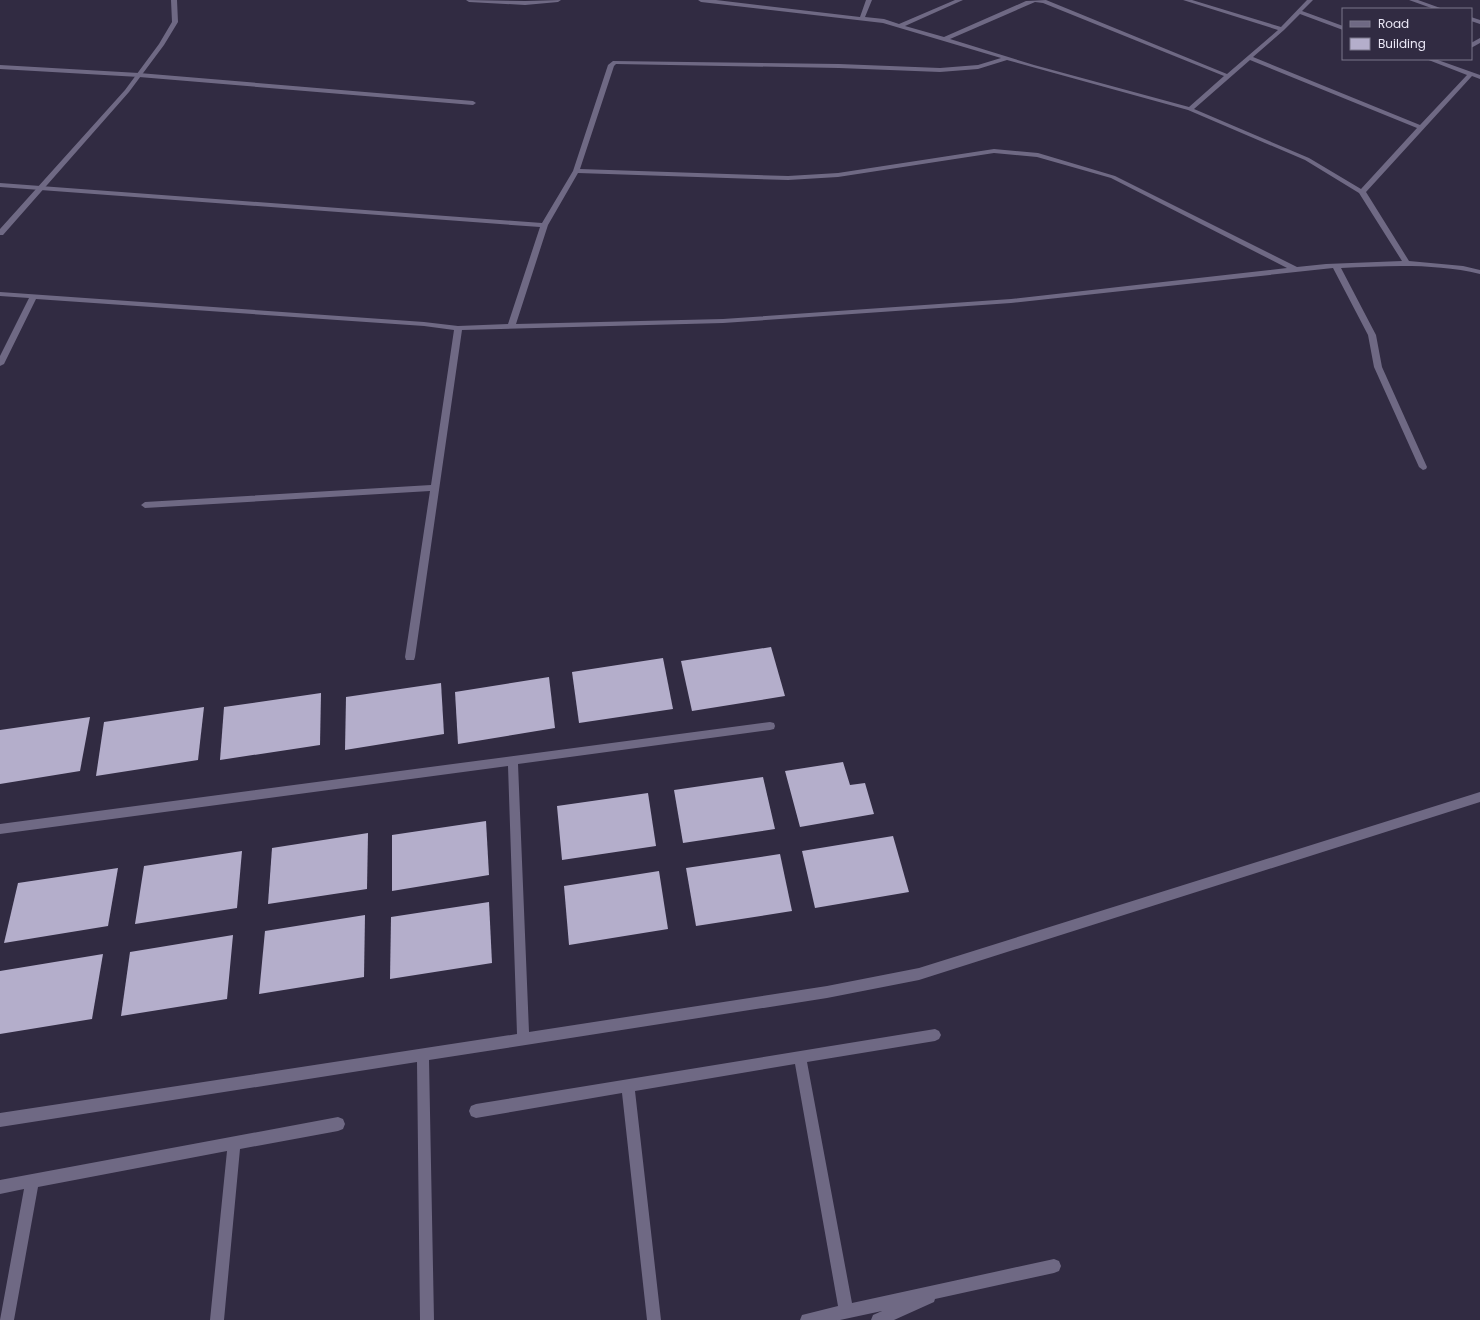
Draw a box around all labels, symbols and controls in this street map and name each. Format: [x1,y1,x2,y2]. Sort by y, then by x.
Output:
legend [1342,8,1472,60]
text: Road [1378,15,1409,32]
text: Building [1378,35,1426,52]

